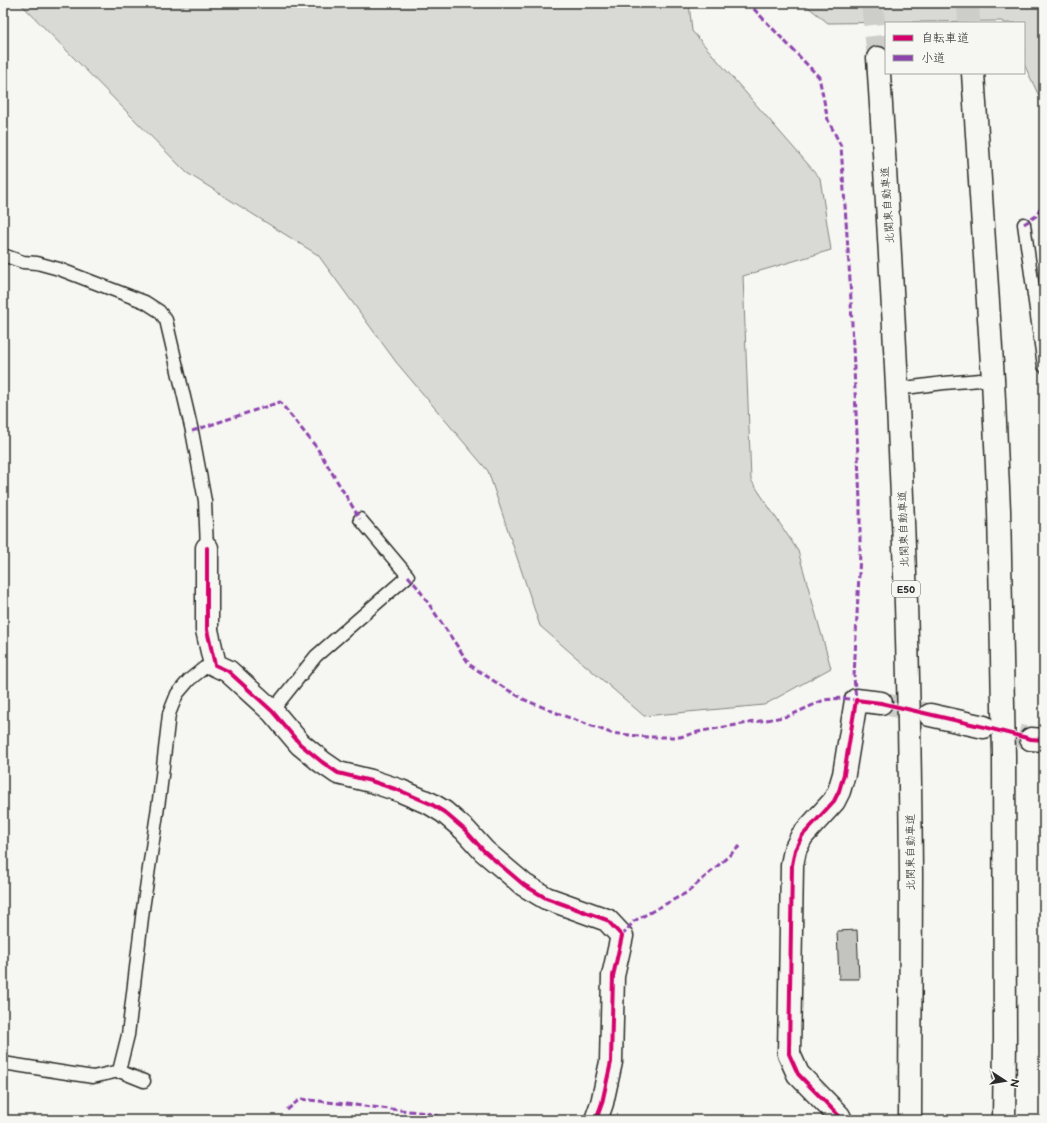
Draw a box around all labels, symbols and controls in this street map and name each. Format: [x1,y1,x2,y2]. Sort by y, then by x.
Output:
legend [885,22,1025,74]
text: 自転車道 [921,31,969,46]
text: 小道 [921,51,945,66]
street label: 北関東自動車道 [878,166,897,244]
street label: 北関東自動車道 [896,490,911,568]
road number: E50 [892,581,920,597]
street label: 北関東自動車道 [904,814,917,891]
north arrow [985,1061,1025,1101]
text: N [1007,1078,1022,1088]

